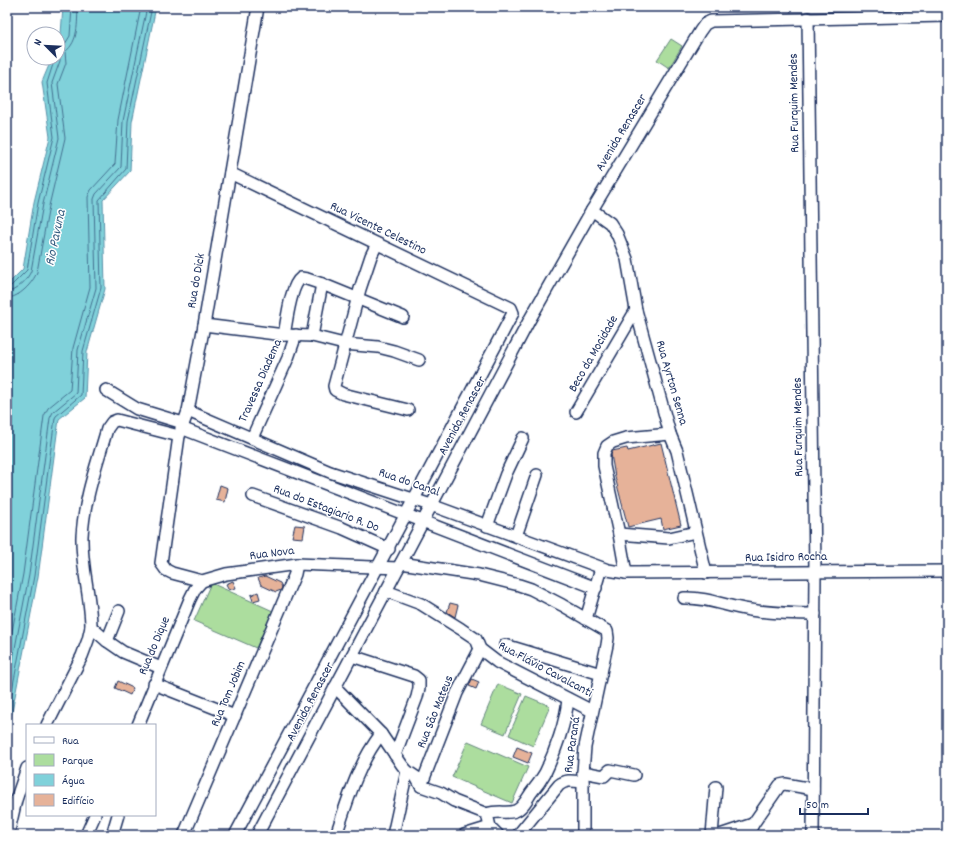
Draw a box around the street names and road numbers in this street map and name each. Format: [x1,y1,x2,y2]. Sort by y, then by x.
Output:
street label: Rua Furquim Mendes [785,53,805,153]
street label: Avenida Renascer [591,91,653,175]
street label: Rua Vicente Celestino [326,197,430,261]
street label: Rua do Dick [183,252,211,310]
street label: Beco da Mocidade [564,312,624,396]
street label: Travessa Diadema [234,336,288,426]
street label: Rua Ayrton Senna [650,338,692,428]
street label: Avenida Renascer [434,373,492,459]
street label: Rua Furquim Mendes [789,377,809,477]
street label: Rua do Canal [376,464,442,502]
street label: Rua do Estagiario R. Do [270,480,382,538]
street label: Rua Nova [249,542,296,566]
street label: Rua Isidro Rocha [745,548,828,568]
street label: Rua do Dique [134,613,176,678]
street label: Rua Flávio Cavalcanti [494,637,596,703]
street label: Rua Tom Jobim [207,658,251,730]
street label: Avenida Renascer [282,659,340,745]
street label: Rua São Mateus [413,673,459,751]
street label: Rua Paraná [560,715,586,774]

